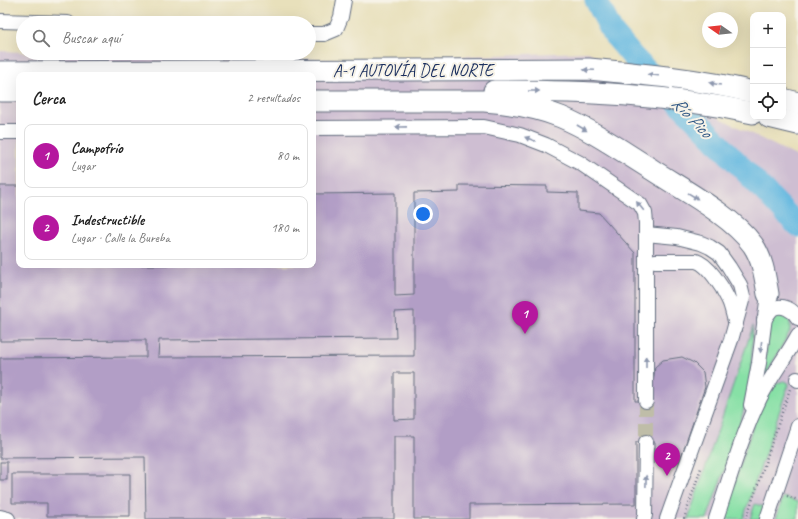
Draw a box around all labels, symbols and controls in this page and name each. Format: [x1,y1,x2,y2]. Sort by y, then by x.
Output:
north arrow [702,12,738,48]
map controls [750,12,786,120]
button: + [750,12,786,48]
search box [16,16,316,60]
icon: search [30,27,52,49]
text: Buscar aquí [62,29,121,48]
button: − [750,48,786,84]
street label: A-1 AUTOVÍA DEL NORTE [333,59,495,81]
one-way arrow [583,66,595,73]
one-way arrow [647,72,659,79]
one-way arrow [709,81,721,87]
button: locate [750,84,786,120]
text: Cerca [32,88,65,109]
one-way arrow [528,88,541,94]
text: 2 resultados [247,90,300,106]
water label: Río Pico [667,92,718,144]
one-way arrow [395,124,407,131]
one-way arrow [576,124,588,131]
one-way arrow [523,135,535,141]
text: Campofrío [71,139,123,158]
text: 1 [43,148,49,164]
text: 80 m [277,148,299,164]
text: Lugar [71,158,95,174]
one-way arrow [687,192,698,199]
one-way arrow [636,201,644,211]
your location [413,204,433,224]
text: Indestructible [71,211,144,230]
text: 2 [43,220,49,236]
text: 180 m [271,220,299,236]
text: Lugar · Calle la Bureba [71,230,170,246]
pin: 1 [512,301,538,334]
one-way arrow [758,341,764,353]
one-way arrow [643,355,649,368]
pin: 2 [654,443,680,476]
one-way arrow [642,475,649,487]

